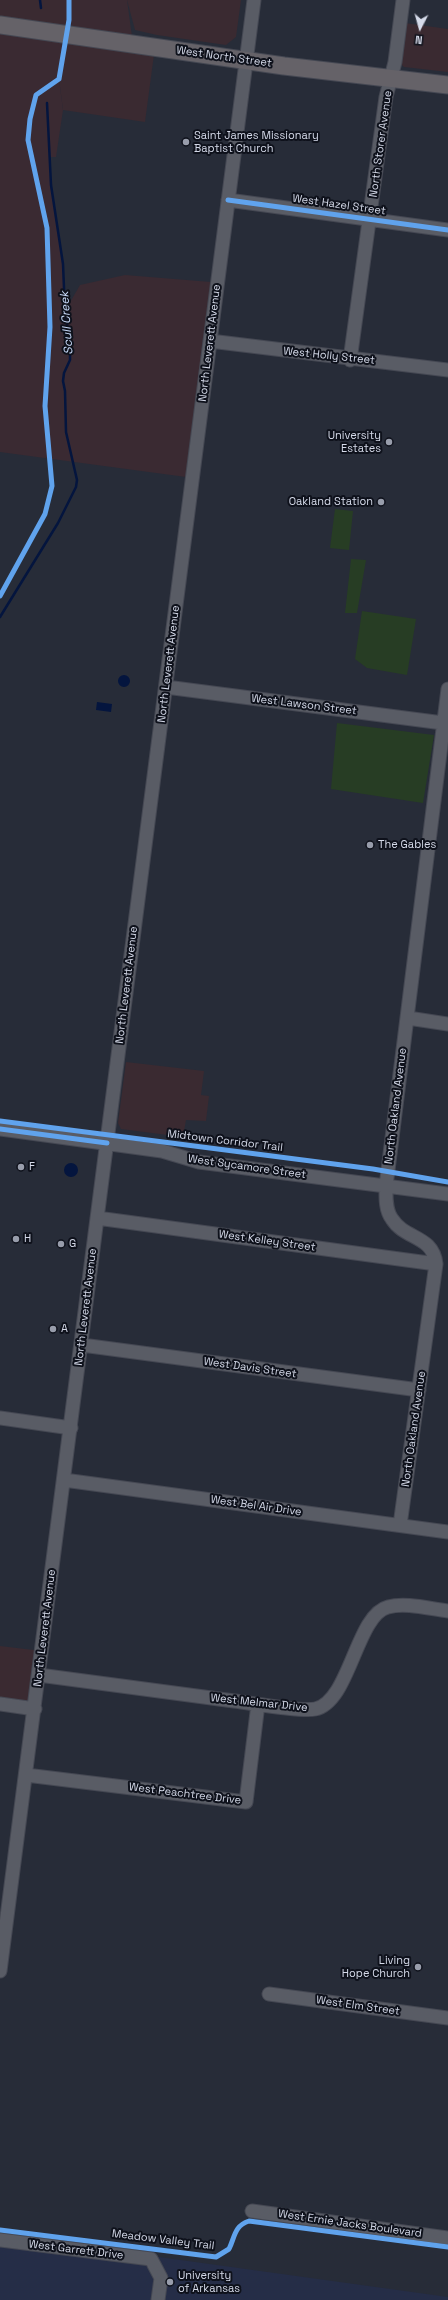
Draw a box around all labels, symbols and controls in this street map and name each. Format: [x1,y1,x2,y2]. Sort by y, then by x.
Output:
north arrow [400,8,440,48]
text: N [414,33,423,47]
street label: West North Street [176,44,272,70]
street label: North Storer Avenue [367,90,395,198]
place label: Saint James Missionary Baptist Church [194,129,319,155]
marker: Saint James Missionary Baptist Church [181,137,191,147]
street label: West Hazel Street [291,192,387,218]
street label: North Leverett Avenue [196,284,224,402]
water label: Scull Creek [58,291,76,355]
street label: West Holly Street [282,345,376,367]
place label: University Estates [328,429,381,455]
marker: University Estates [384,437,394,447]
place label: Oakland Station [289,495,373,509]
marker: Oakland Station [376,497,386,507]
street label: North Leverett Avenue [155,605,183,723]
street label: West Lawson Street [250,692,358,718]
place label: The Gables [378,838,436,852]
marker: The Gables [365,840,375,850]
street label: North Leverett Avenue [113,926,141,1044]
street label: North Oakland Avenue [382,1047,410,1165]
street label: Midtown Corridor Trail [167,1127,283,1155]
street label: West Sycamore Street [187,1152,307,1182]
place label: F [29,1160,35,1174]
marker: F [16,1162,26,1172]
street label: West Kelley Street [218,1228,316,1254]
place label: H [24,1232,31,1246]
marker: H [11,1234,21,1244]
place label: G [69,1237,76,1251]
marker: G [56,1239,66,1249]
street label: North Leverett Avenue [72,1248,100,1366]
place label: A [61,1322,68,1336]
marker: A [48,1324,58,1334]
street label: West Davis Street [203,1355,297,1381]
street label: North Oakland Avenue [399,1370,429,1488]
street label: West Bel Air Drive [210,1493,302,1519]
street label: North Leverett Avenue [31,1569,59,1687]
street label: West Melmar Drive [210,1691,308,1715]
street label: West Peachtree Drive [128,1781,242,1807]
place label: Living Hope Church [342,1954,410,1980]
marker: Living Hope Church [413,1962,423,1972]
street label: West Elm Street [315,1994,401,2018]
street label: West Ernie Jacks Boulevard [277,2207,423,2241]
street label: Meadow Valley Trail [111,2227,215,2253]
street label: West Garrett Drive [28,2238,124,2262]
place label: University of Arkansas [178,2269,240,2295]
marker: University of Arkansas [165,2277,175,2287]

